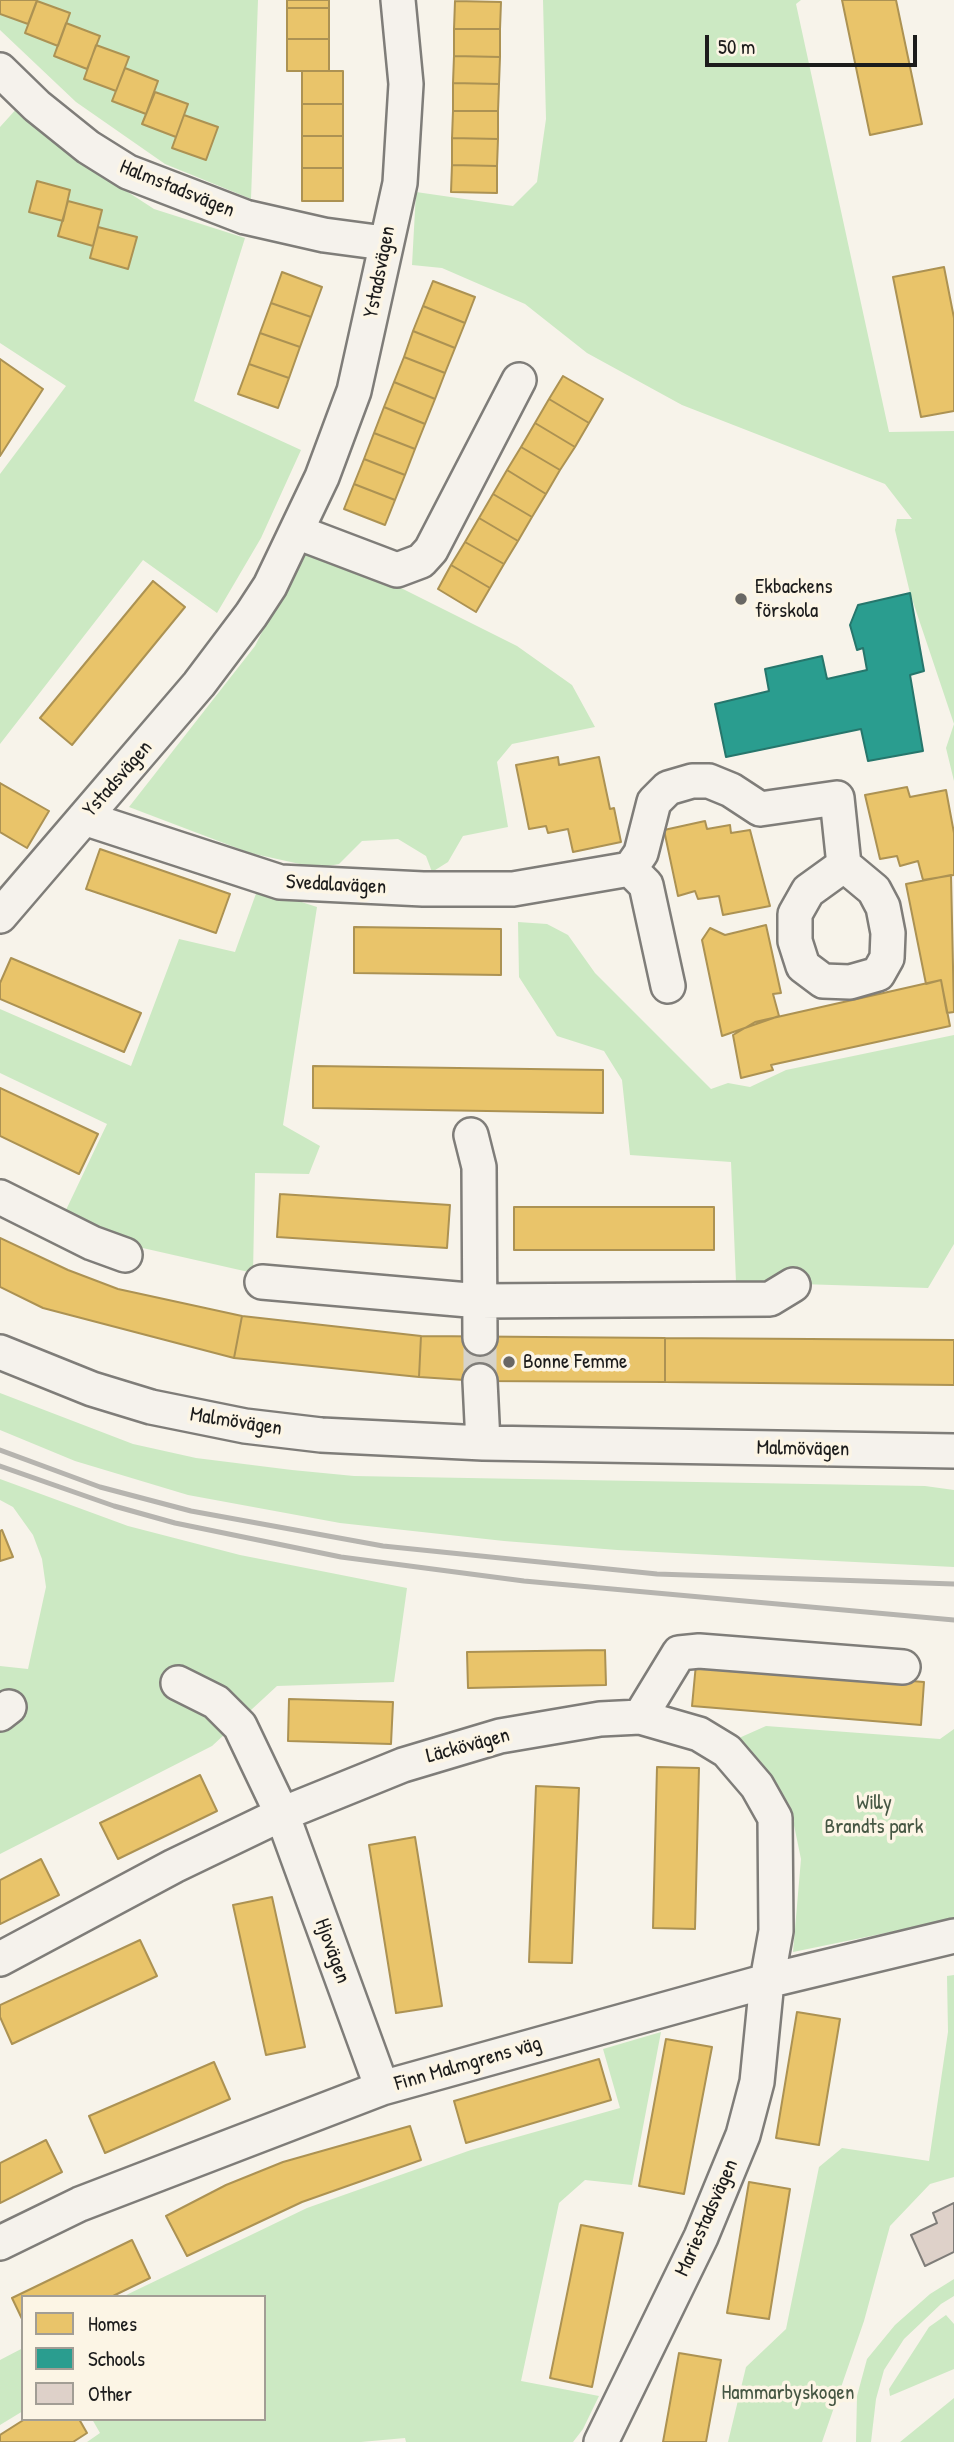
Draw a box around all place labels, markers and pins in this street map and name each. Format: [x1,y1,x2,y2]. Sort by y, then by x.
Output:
place label: Ekbackens förskola [755,574,833,624]
marker: Ekbackens förskola [733,591,749,607]
place label: Bonne Femme [523,1349,627,1375]
marker: Bonne Femme [501,1354,517,1370]

